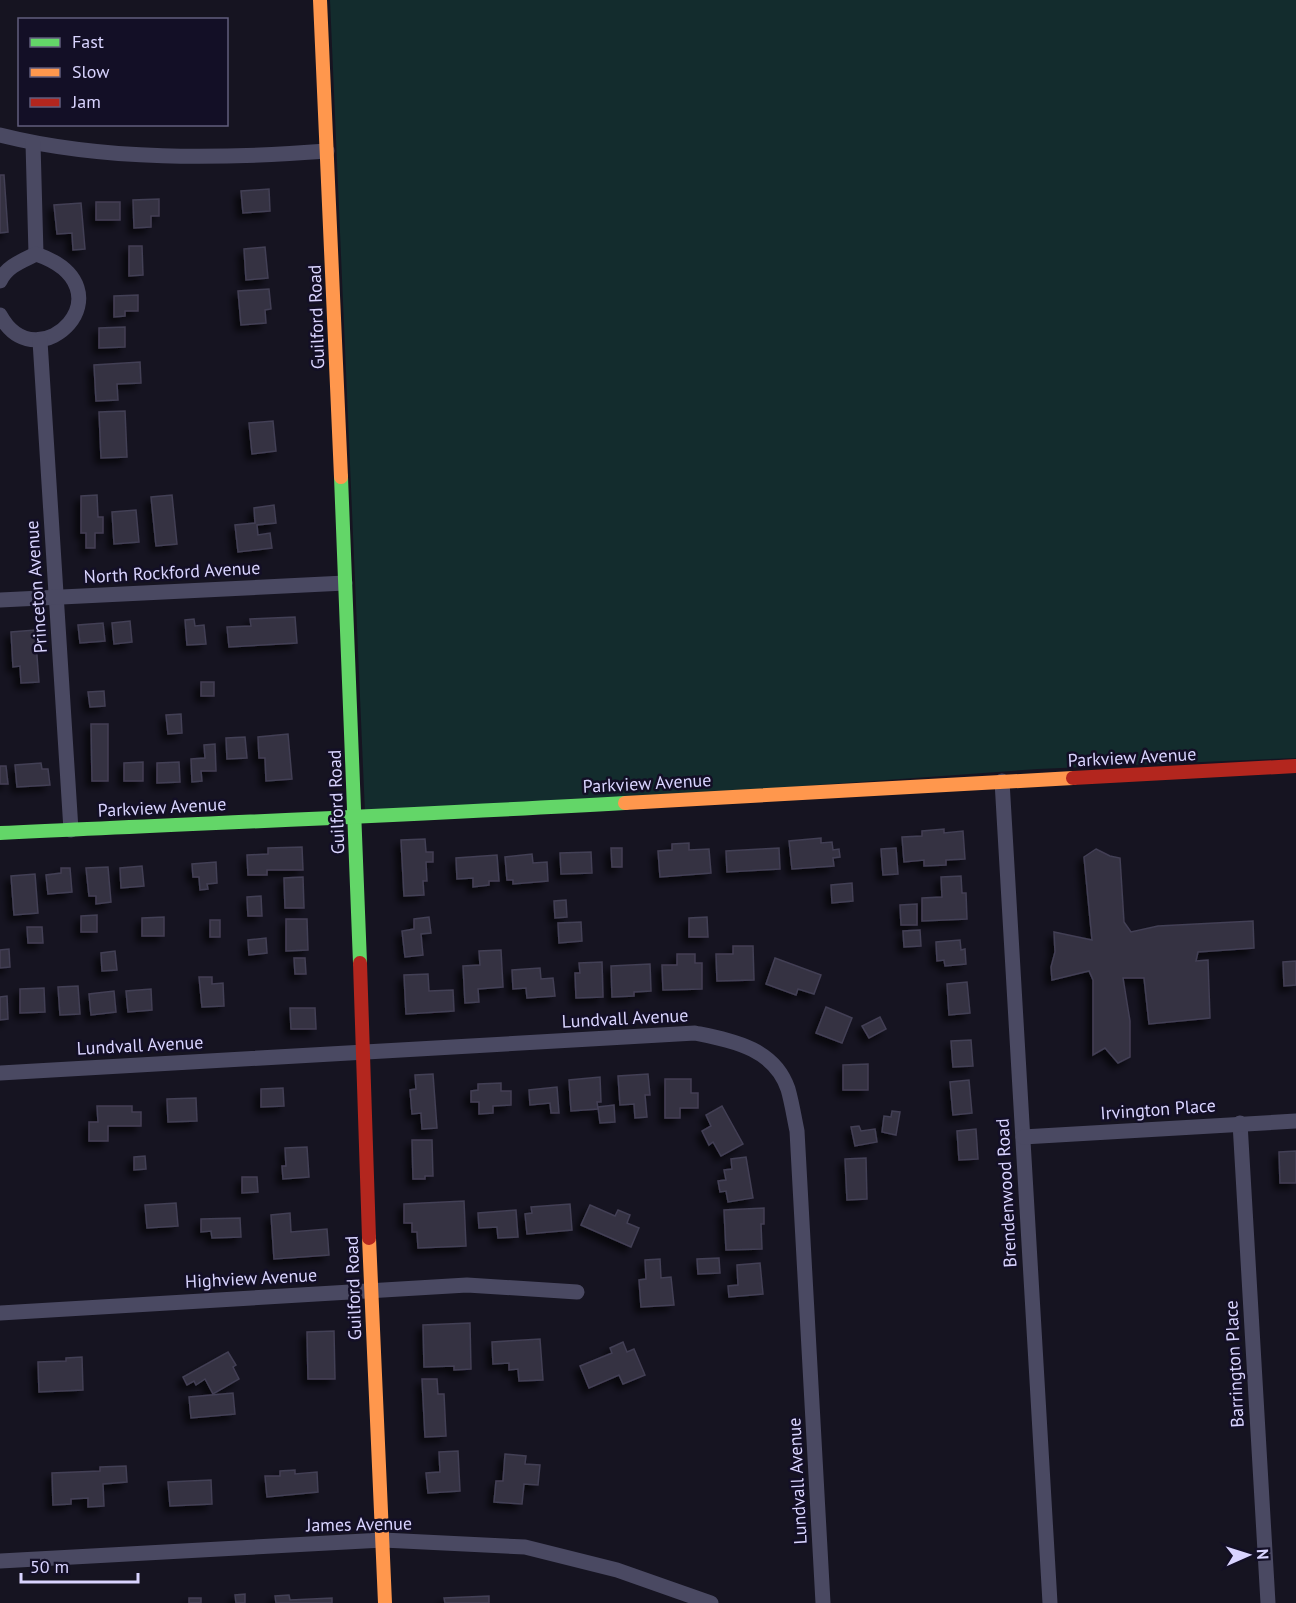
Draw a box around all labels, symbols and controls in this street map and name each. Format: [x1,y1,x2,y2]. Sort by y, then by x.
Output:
legend [18,18,228,126]
text: Fast [72,30,104,53]
text: Slow [72,60,110,83]
text: Jam [71,90,101,113]
street label: Guilford Road [303,264,329,370]
street label: Princeton Avenue [20,520,52,654]
street label: North Rockford Avenue [83,556,261,588]
street label: Parkview Avenue [1067,742,1197,772]
street label: Guilford Road [323,749,349,855]
street label: Parkview Avenue [582,768,712,798]
street label: Parkview Avenue [97,792,227,822]
street label: Lundvall Avenue [561,1003,689,1033]
street label: Lundvall Avenue [76,1030,204,1060]
street label: Irvington Place [1100,1093,1216,1125]
street label: Brendenwood Road [991,1118,1021,1268]
street label: Guilford Road [340,1235,366,1341]
street label: Highview Avenue [184,1263,318,1293]
street label: Barrington Place [1219,1300,1249,1428]
street label: Lundvall Avenue [782,1417,812,1545]
street label: James Avenue [305,1512,412,1536]
north arrow [1218,1525,1278,1585]
scale bar [21,1546,138,1584]
text: N [1253,1548,1273,1560]
text: 50 m [30,1555,69,1578]

